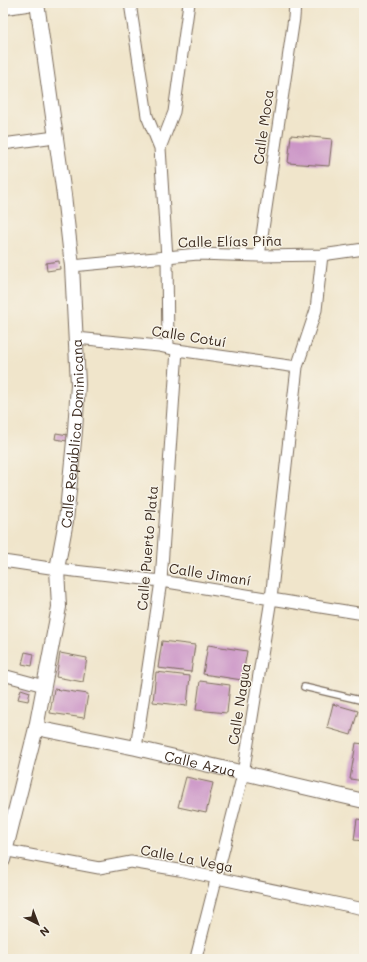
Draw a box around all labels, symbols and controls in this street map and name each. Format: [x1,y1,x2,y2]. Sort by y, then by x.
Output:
street label: Calle Moca [248,88,278,166]
street label: Calle Elías Piña [178,231,282,251]
street label: Calle Cotuí [150,321,228,351]
street label: Calle República Dominicana [55,338,87,530]
street label: Calle Puerto Plata [132,485,162,611]
street label: Calle Jimaní [168,558,252,590]
street label: Calle Nagua [223,662,255,746]
street label: Calle Azua [163,745,238,780]
street label: Calle La Vega [139,840,235,876]
north arrow [18,904,58,944]
text: N [37,923,53,940]

